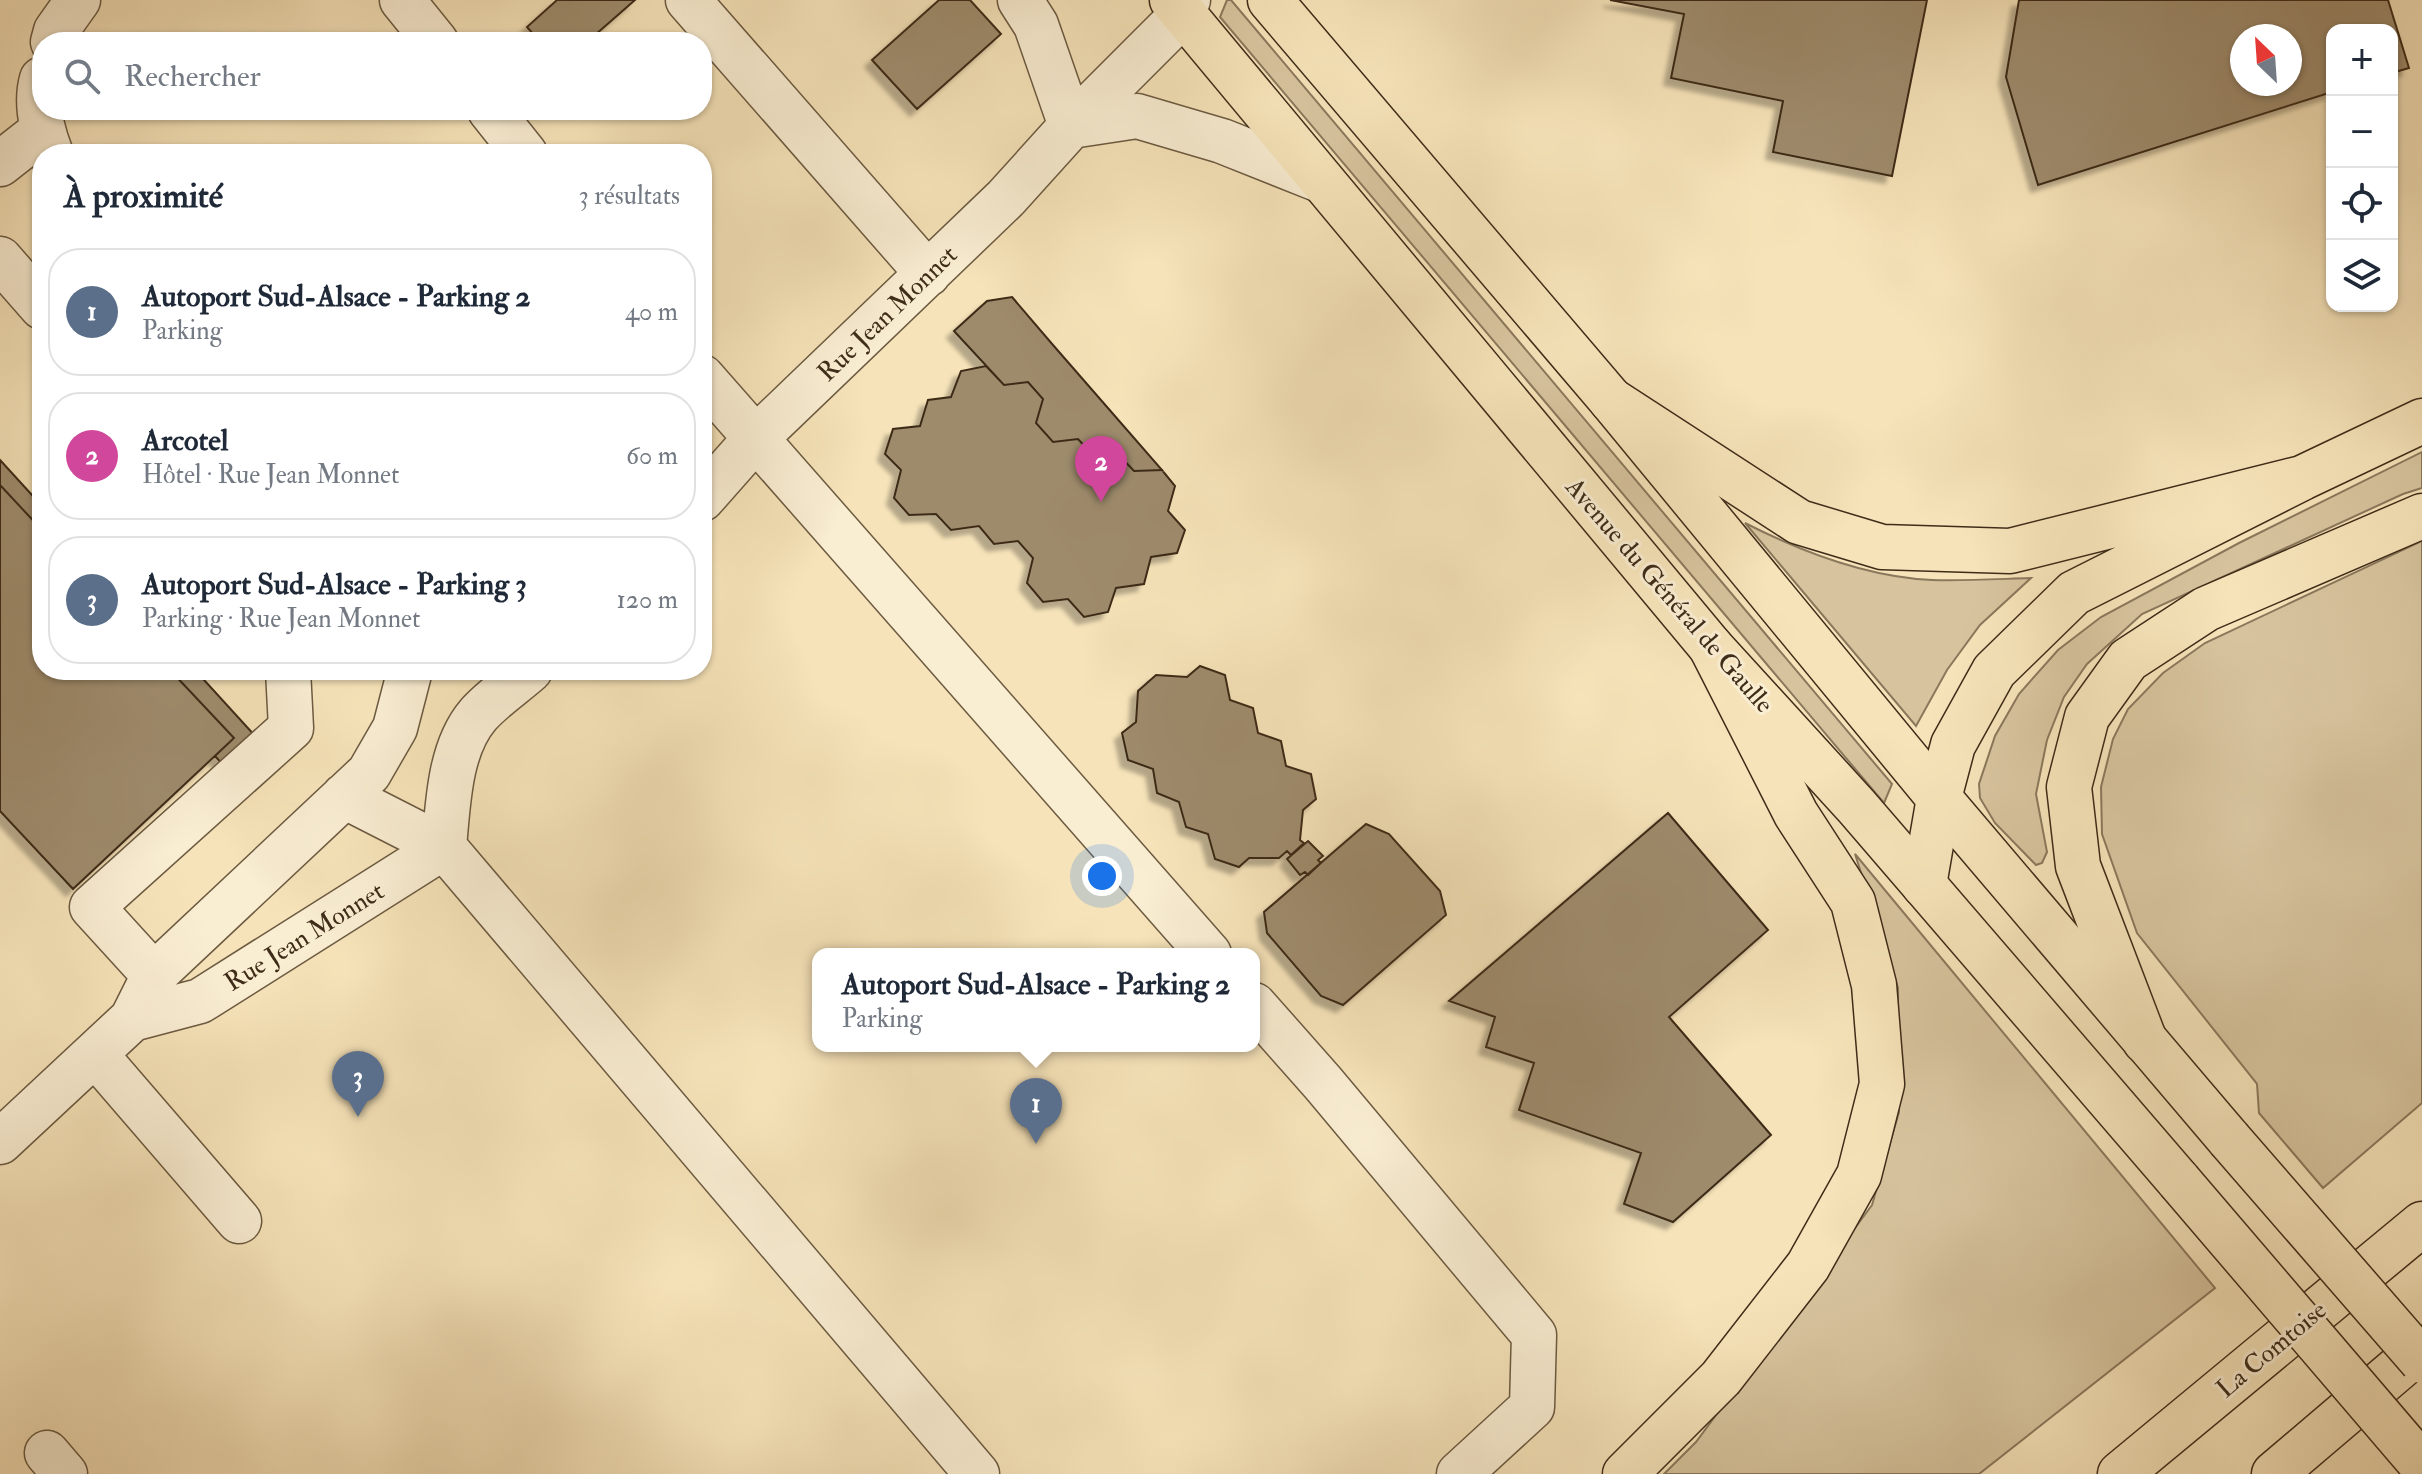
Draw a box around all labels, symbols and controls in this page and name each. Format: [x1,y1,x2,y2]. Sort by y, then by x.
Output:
north arrow [2230,24,2302,96]
map controls [2326,24,2398,312]
button: + [2326,24,2398,96]
search box [32,32,712,120]
icon: search [60,54,104,98]
text: Rechercher [124,58,261,95]
button: − [2326,96,2398,168]
button: locate [2326,168,2398,240]
text: À proximité [64,175,223,218]
text: 3 résultats [579,180,680,212]
street label: Rue Jean Monnet [811,239,964,388]
button: layers [2326,240,2398,312]
text: Autoport Sud-Alsace - Parking 2 [142,278,530,315]
text: 1 [87,296,97,328]
text: 40 m [625,296,678,328]
text: Parking [142,315,222,347]
text: Arcotel [142,422,229,459]
pin: 2 [1075,436,1127,502]
text: 2 [85,440,99,472]
text: 60 m [626,440,678,472]
text: Hôtel · Rue Jean Monnet [142,459,399,491]
street label: Avenue du Général de Gaulle [1558,471,1780,720]
text: Autoport Sud-Alsace - Parking 3 [142,566,527,603]
text: 3 [87,584,97,616]
text: 120 m [617,584,678,616]
text: Parking · Rue Jean Monnet [142,603,420,635]
your location [1082,856,1122,896]
street label: Rue Jean Monnet [219,875,390,999]
popup [812,948,1260,1052]
text: Autoport Sud-Alsace - Parking 2 [842,966,1230,1003]
text: Parking [842,1003,922,1035]
pin: 3 [332,1051,384,1117]
pin: 1 [1010,1078,1062,1144]
street label: La Comtoise [2210,1294,2333,1405]

